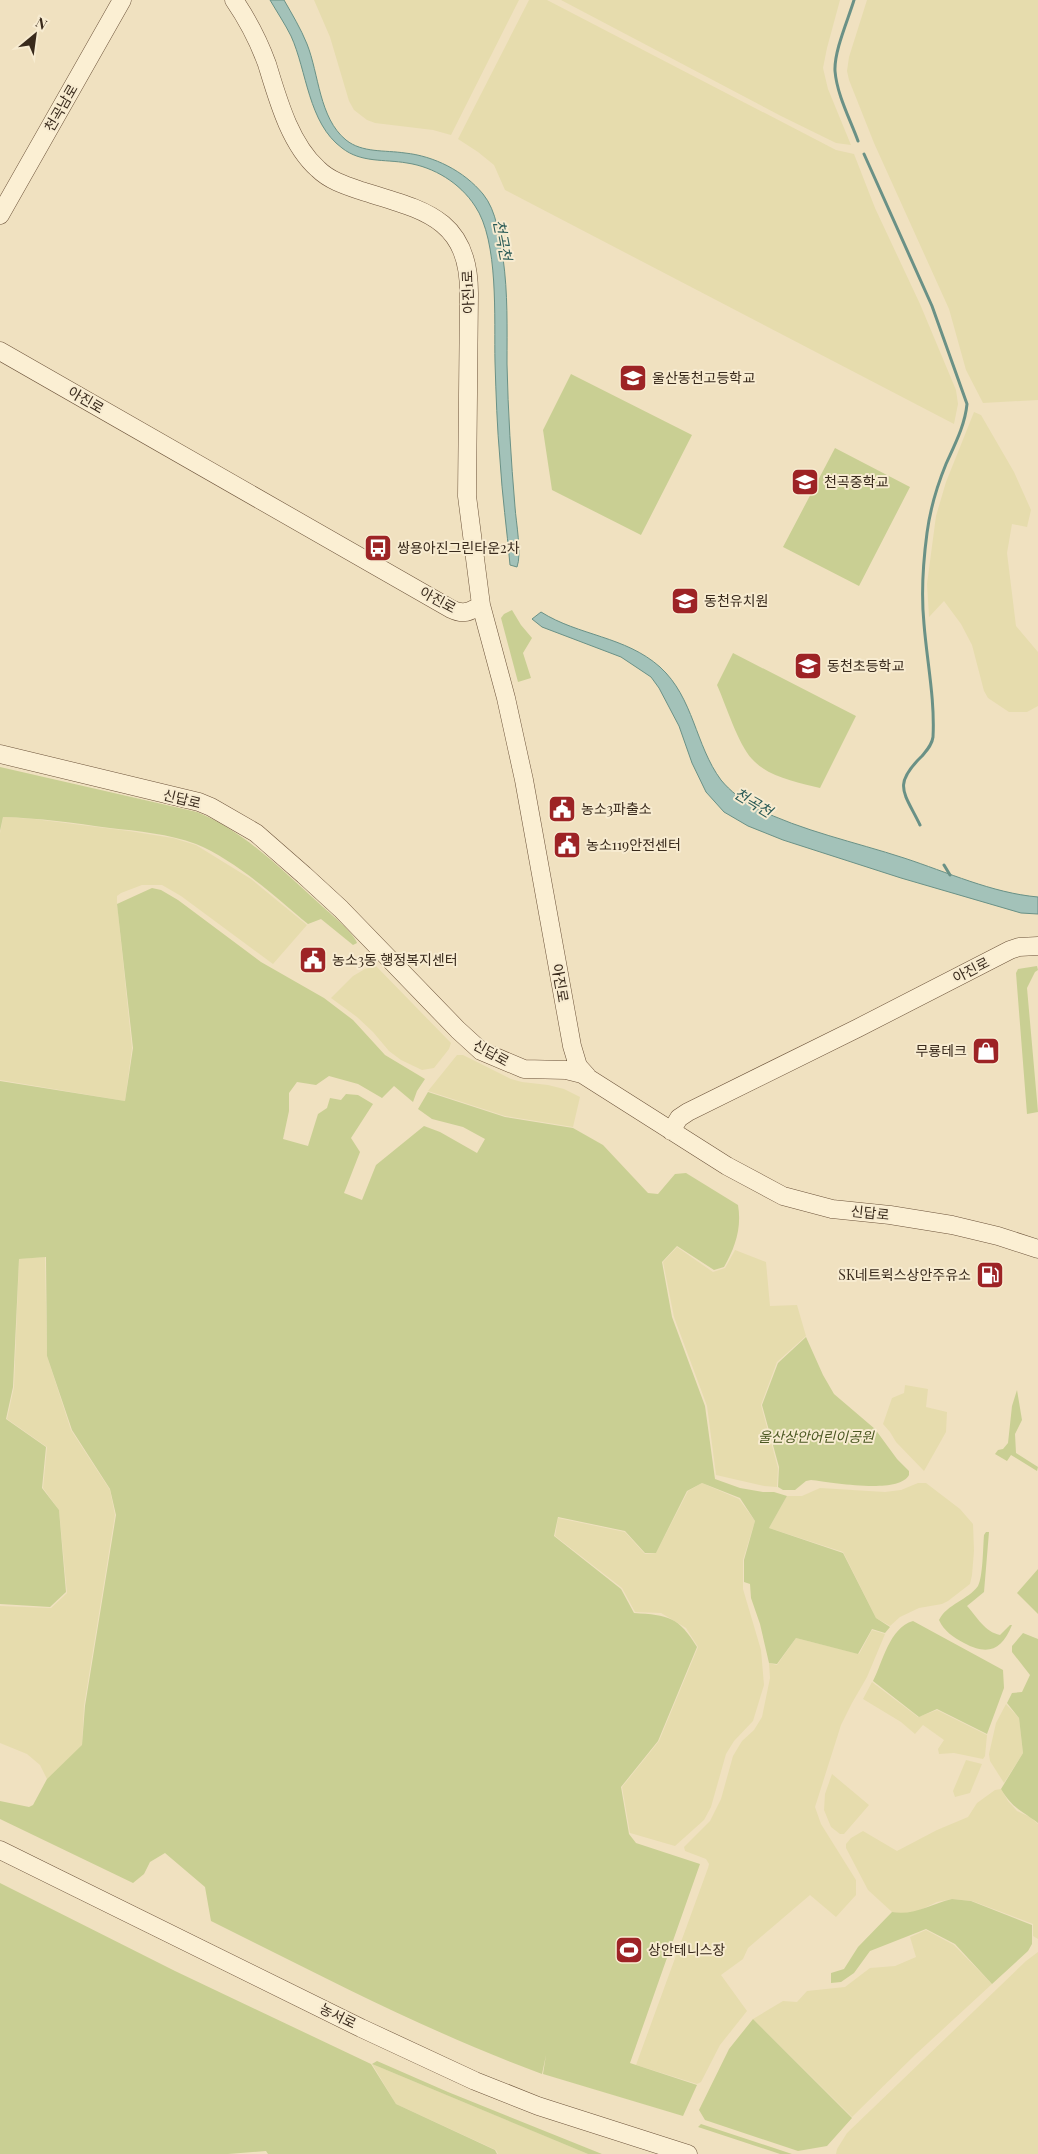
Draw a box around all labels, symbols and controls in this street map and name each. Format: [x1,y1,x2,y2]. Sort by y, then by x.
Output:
north arrow [10,10,60,60]
text: N [33,12,51,34]
street label: 천곡남로 [39,81,82,135]
water label: 천곡천 [489,218,517,264]
street label: 아진1로 [457,270,478,314]
school or university icon: 울산동천고등학교 [618,363,648,393]
place label: 울산동천고등학교 [652,368,755,387]
street label: 아진로 [65,382,108,418]
school or university icon: 천곡중학교 [790,467,820,497]
place label: 천곡중학교 [824,472,889,491]
bus stop icon: 쌍용아진그린타운2차 [363,533,393,563]
place label: 쌍용아진그린타운2차 [397,538,520,557]
street label: 아진로 [417,582,460,617]
school or university icon: 동천유치원 [670,586,700,616]
place label: 동천유치원 [704,591,768,610]
school or university icon: 동천초등학교 [793,651,823,681]
place label: 동천초등학교 [827,656,904,675]
water label: 천곡천 [731,783,778,823]
street label: 신답로 [161,785,203,812]
public building icon: 농소3파출소 [547,794,577,824]
place label: 농소3파출소 [581,799,652,818]
public building icon: 농소119안전센터 [552,830,582,860]
place label: 농소119안전센터 [586,835,681,854]
public building icon: 농소3동 행정복지센터 [298,945,328,975]
place label: 농소3동 행정복지센터 [332,950,458,969]
street label: 아진로 [949,952,992,987]
street label: 아진로 [548,962,573,1004]
street label: 신답로 [470,1035,513,1070]
shop icon: 무룡테크 [971,1036,1001,1066]
place label: 무룡테크 [915,1041,967,1060]
street label: 신답로 [850,1201,890,1224]
fuel station icon: SK네트윅스상안주유소 [975,1260,1005,1290]
place label: SK네트윅스상안주유소 [838,1265,971,1284]
park label: 울산상안어린이공원 [758,1427,875,1446]
sports icon: 상안테니스장 [614,1935,644,1965]
place label: 상안테니스장 [648,1940,725,1959]
street label: 농서로 [317,1999,360,2033]

